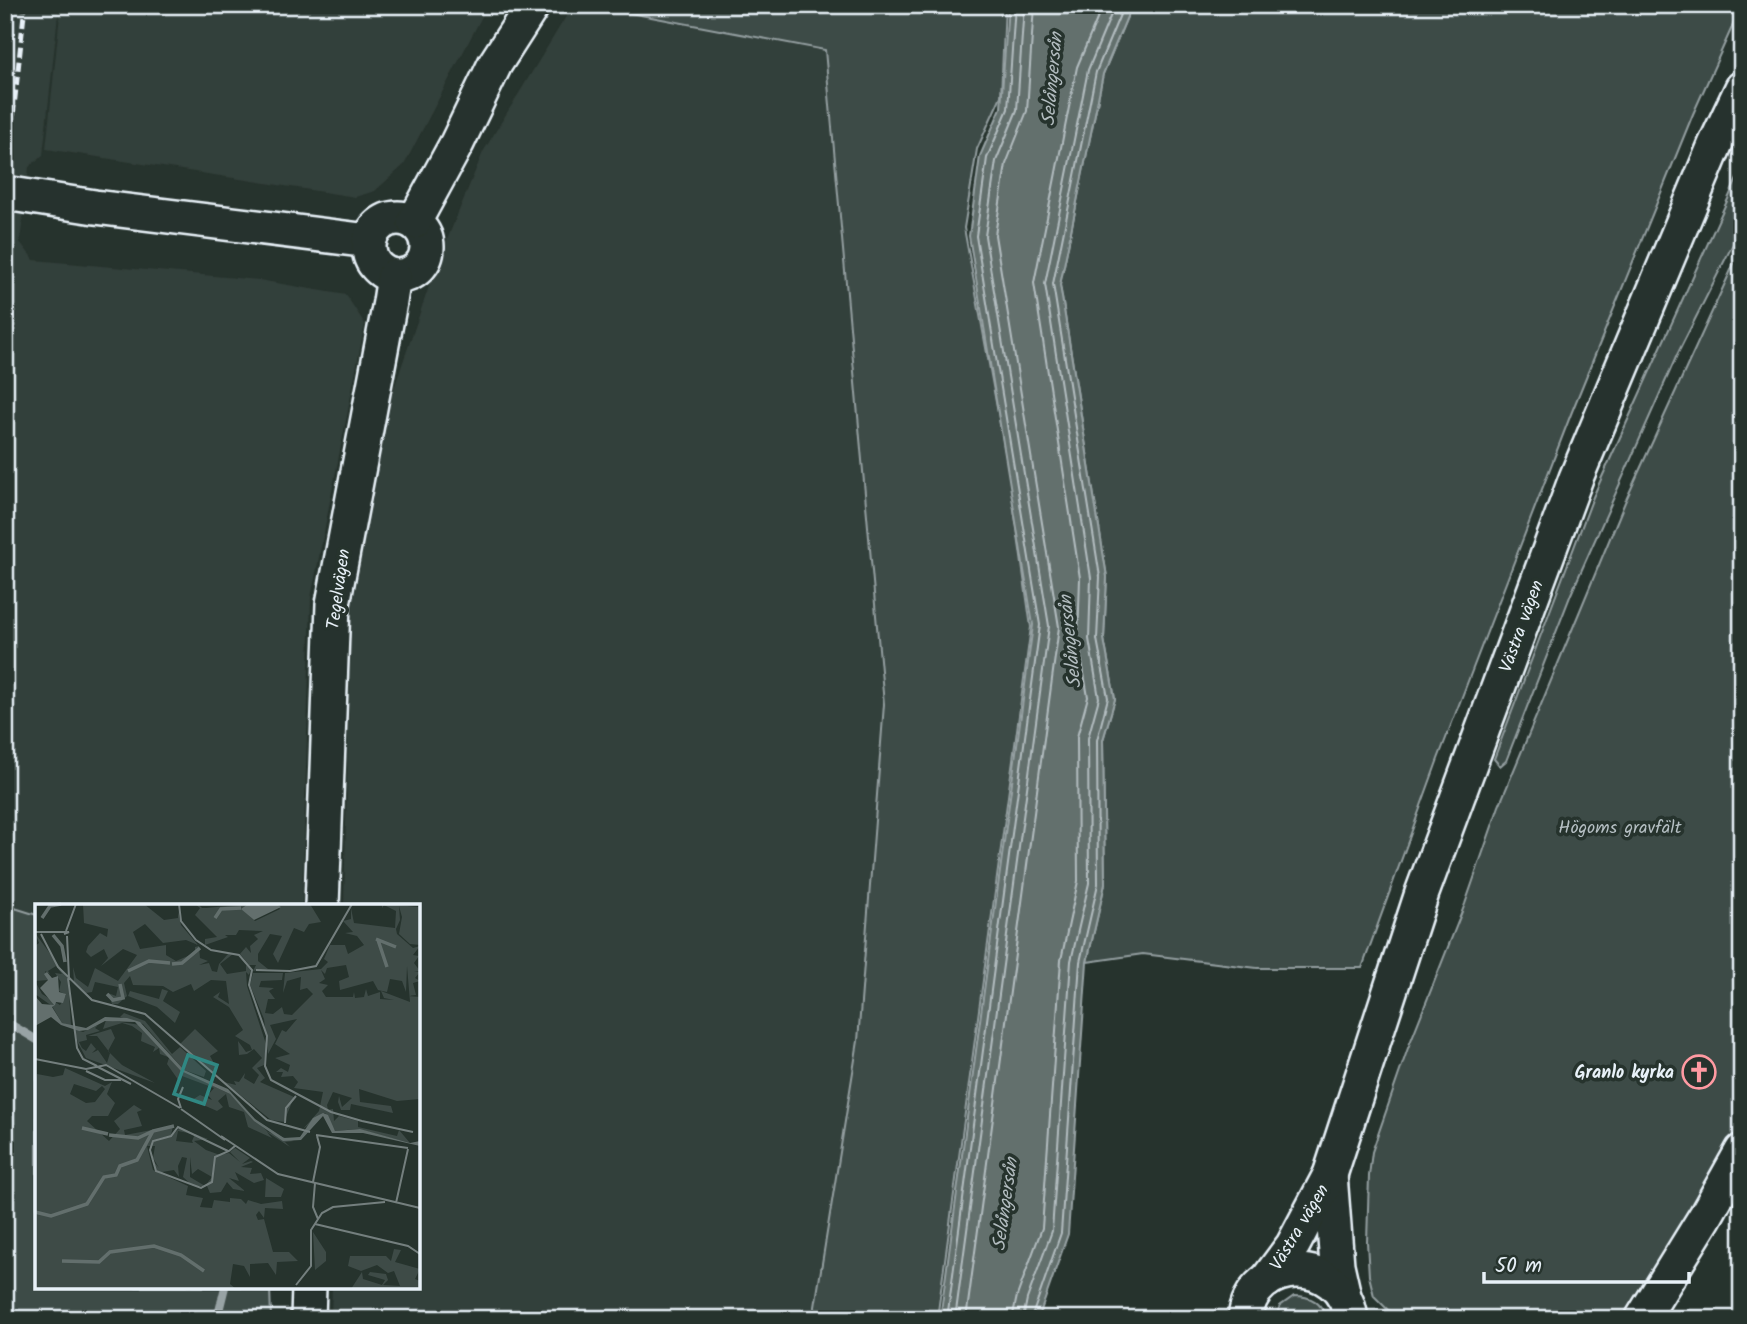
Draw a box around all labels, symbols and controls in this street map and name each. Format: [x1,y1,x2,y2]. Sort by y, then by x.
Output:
water label: Selångersån [1034,29,1072,127]
street label: Tegelvägen [319,547,359,631]
street label: Västra vägen [1492,576,1553,677]
water label: Selångersån [1051,592,1091,690]
park label: Högoms gravfält [1558,814,1683,843]
inset map [35,904,420,1289]
church icon: Granlo kyrka [1680,1053,1718,1091]
place label: Granlo kyrka [1575,1059,1674,1088]
water label: Selångersån [985,1154,1028,1253]
street label: Västra vägen [1263,1179,1338,1277]
scale bar [1484,1240,1689,1284]
text: 50 m [1495,1250,1542,1283]

